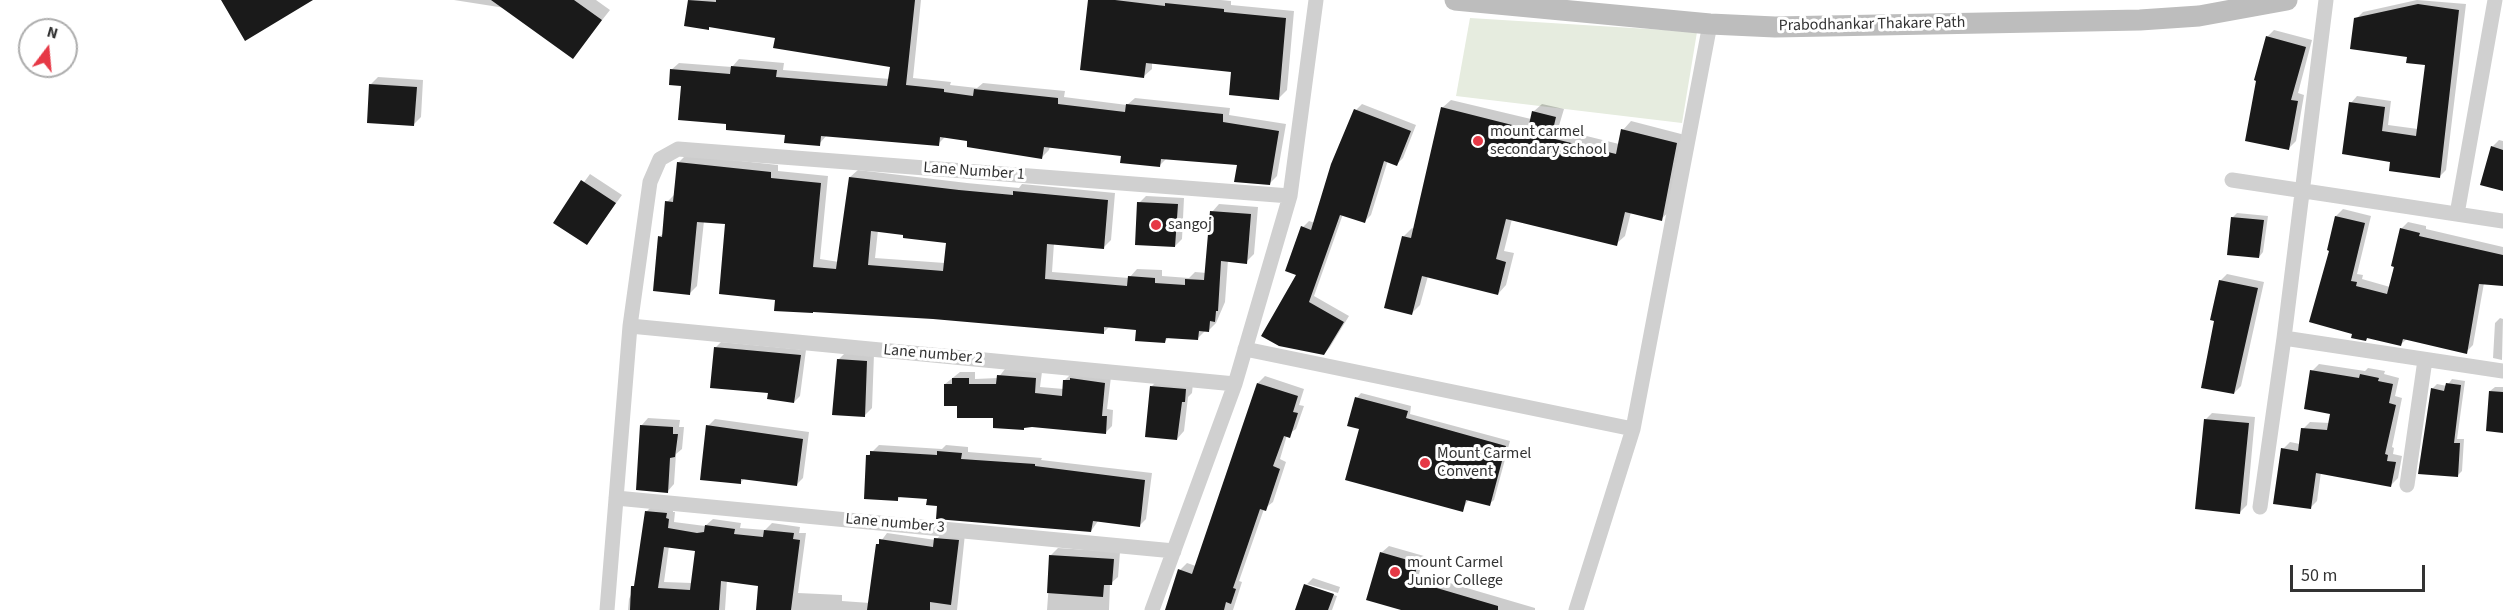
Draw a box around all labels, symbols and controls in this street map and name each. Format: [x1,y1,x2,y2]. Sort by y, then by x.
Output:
street label: Prabodhankar Thakare Path [1778,14,1966,36]
north arrow [18,18,78,78]
text: N [44,21,61,45]
place label: mount carmel secondary school [1490,122,1607,160]
marker: mount carmel secondary school [1471,134,1485,148]
street label: Lane Number 1 [923,159,1025,185]
place label: sangoj [1168,215,1212,235]
marker: sangoj [1149,218,1163,232]
street label: Lane number 2 [882,341,984,369]
place label: Mount Carmel Convent [1437,444,1531,482]
marker: Mount Carmel Convent [1418,456,1432,470]
street label: Lane number 3 [844,510,946,538]
place label: mount Carmel Junior College [1407,553,1503,591]
scale bar [2293,553,2428,591]
text: 50 m [2301,563,2337,588]
marker: mount Carmel Junior College [1388,565,1402,579]

